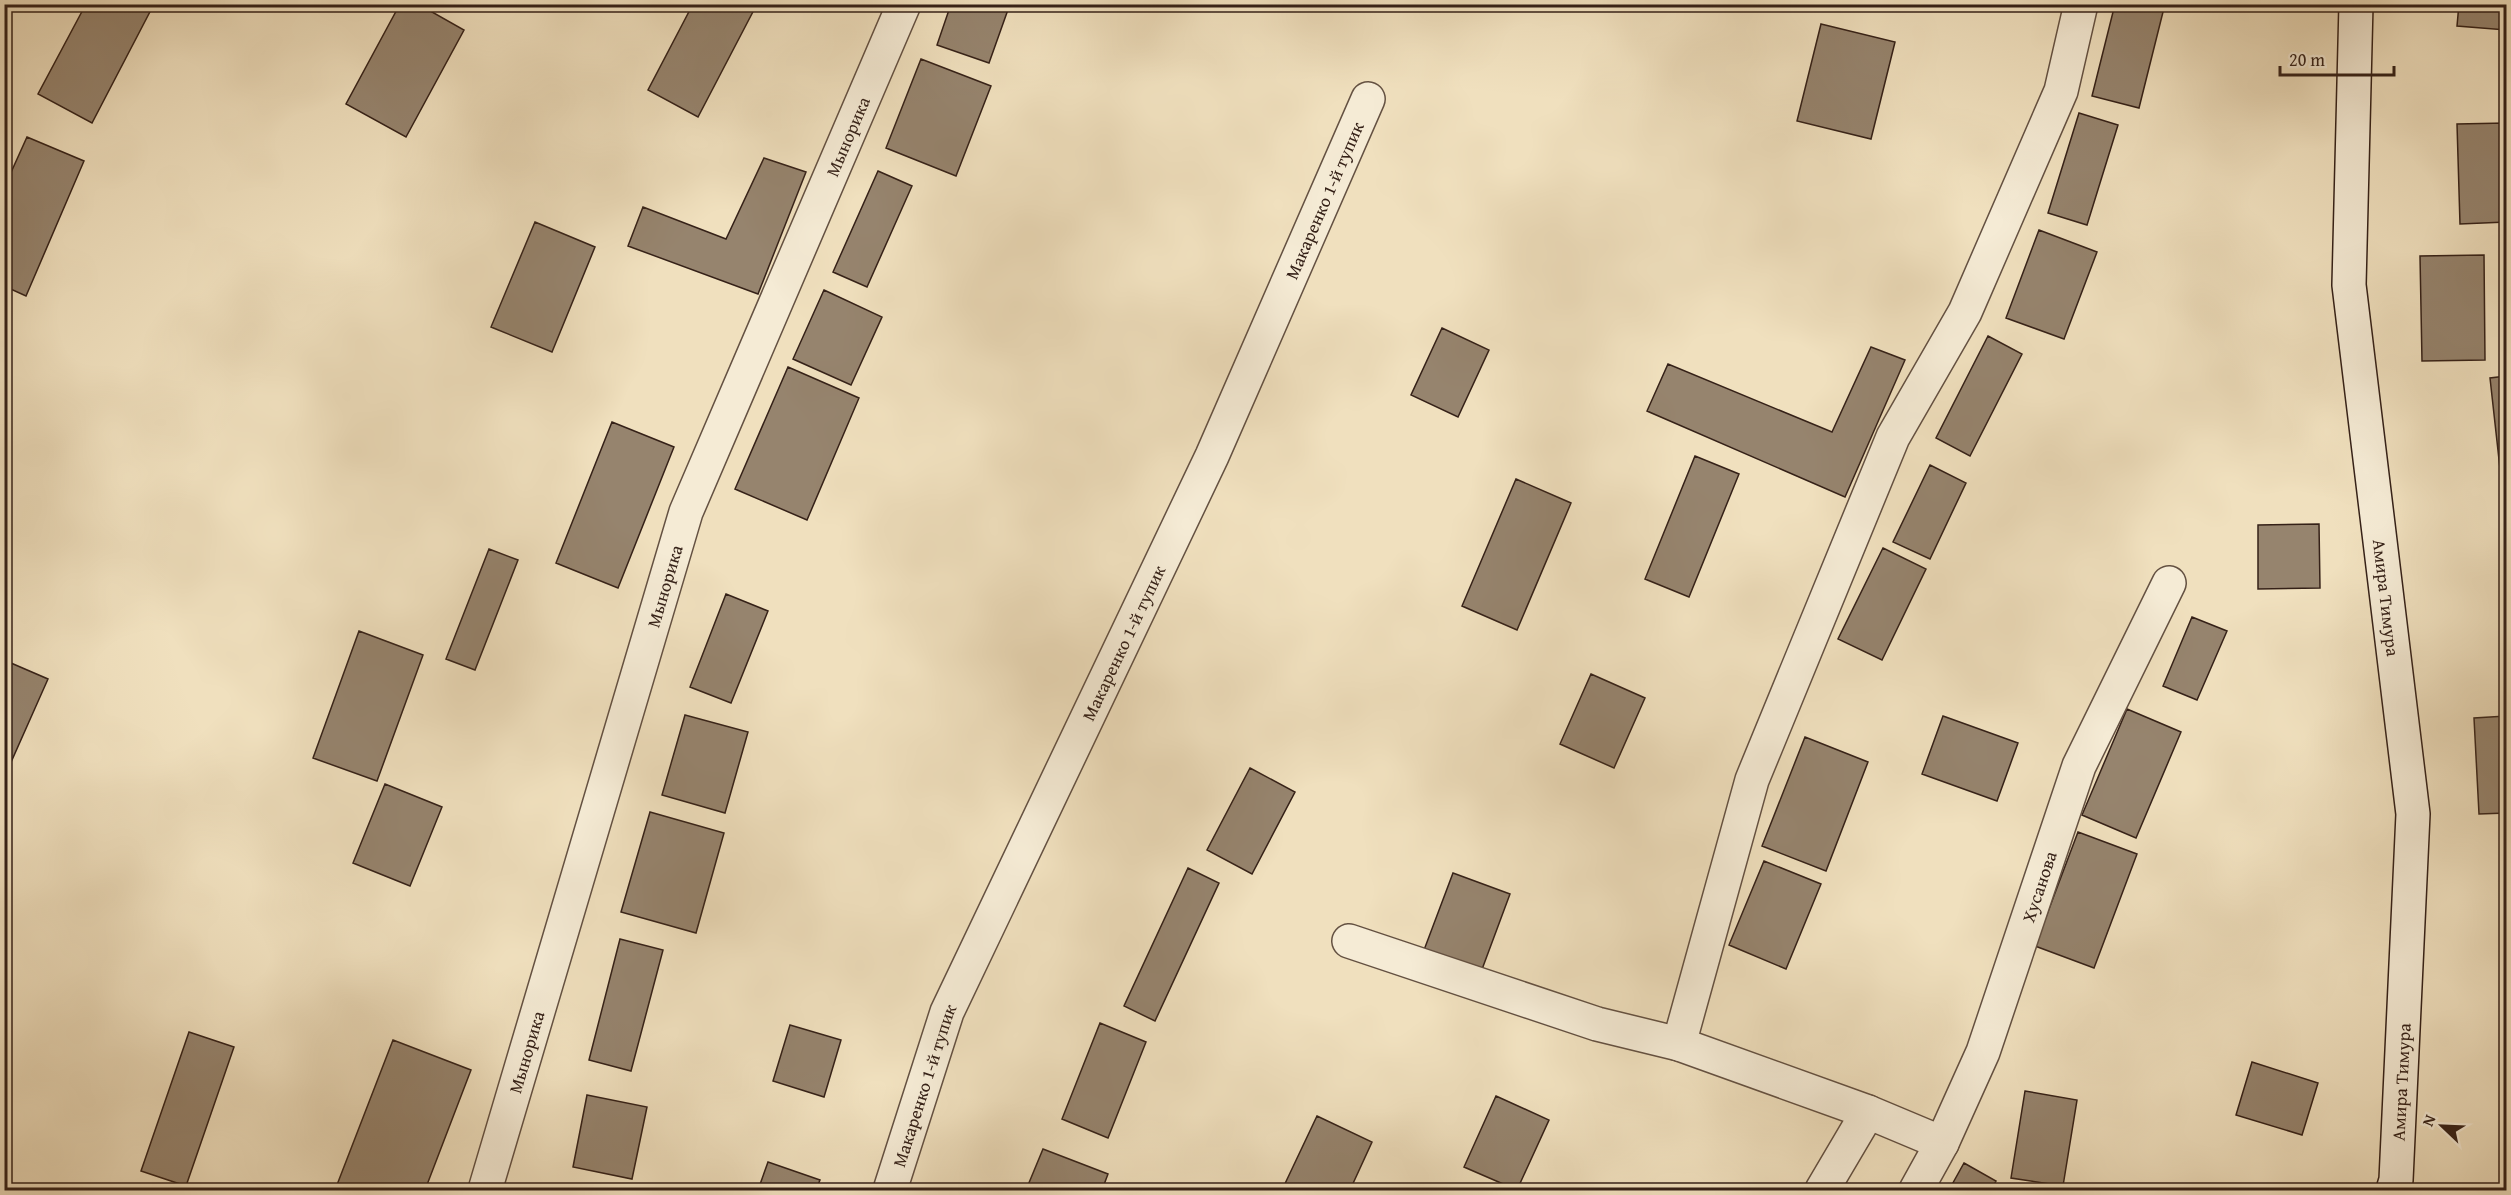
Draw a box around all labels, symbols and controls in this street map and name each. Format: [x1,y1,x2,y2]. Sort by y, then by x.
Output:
scale bar [2280,39,2394,77]
text: 20 m [2289,46,2325,73]
street label: Мынорика [818,92,877,181]
street label: Макаренко 1-й тупик [1277,117,1370,283]
street label: Амира Тимура [2366,537,2407,658]
street label: Мынорика [639,541,689,630]
street label: Макаренко 1-й тупик [1074,560,1172,725]
street label: Хусанова [2014,847,2063,926]
street label: Макаренко 1-й тупик [885,999,963,1170]
street label: Мынорика [501,1007,551,1096]
street label: Амира Тимура [2384,1022,2418,1142]
north arrow [2412,1096,2472,1156]
text: N [2415,1110,2441,1130]

